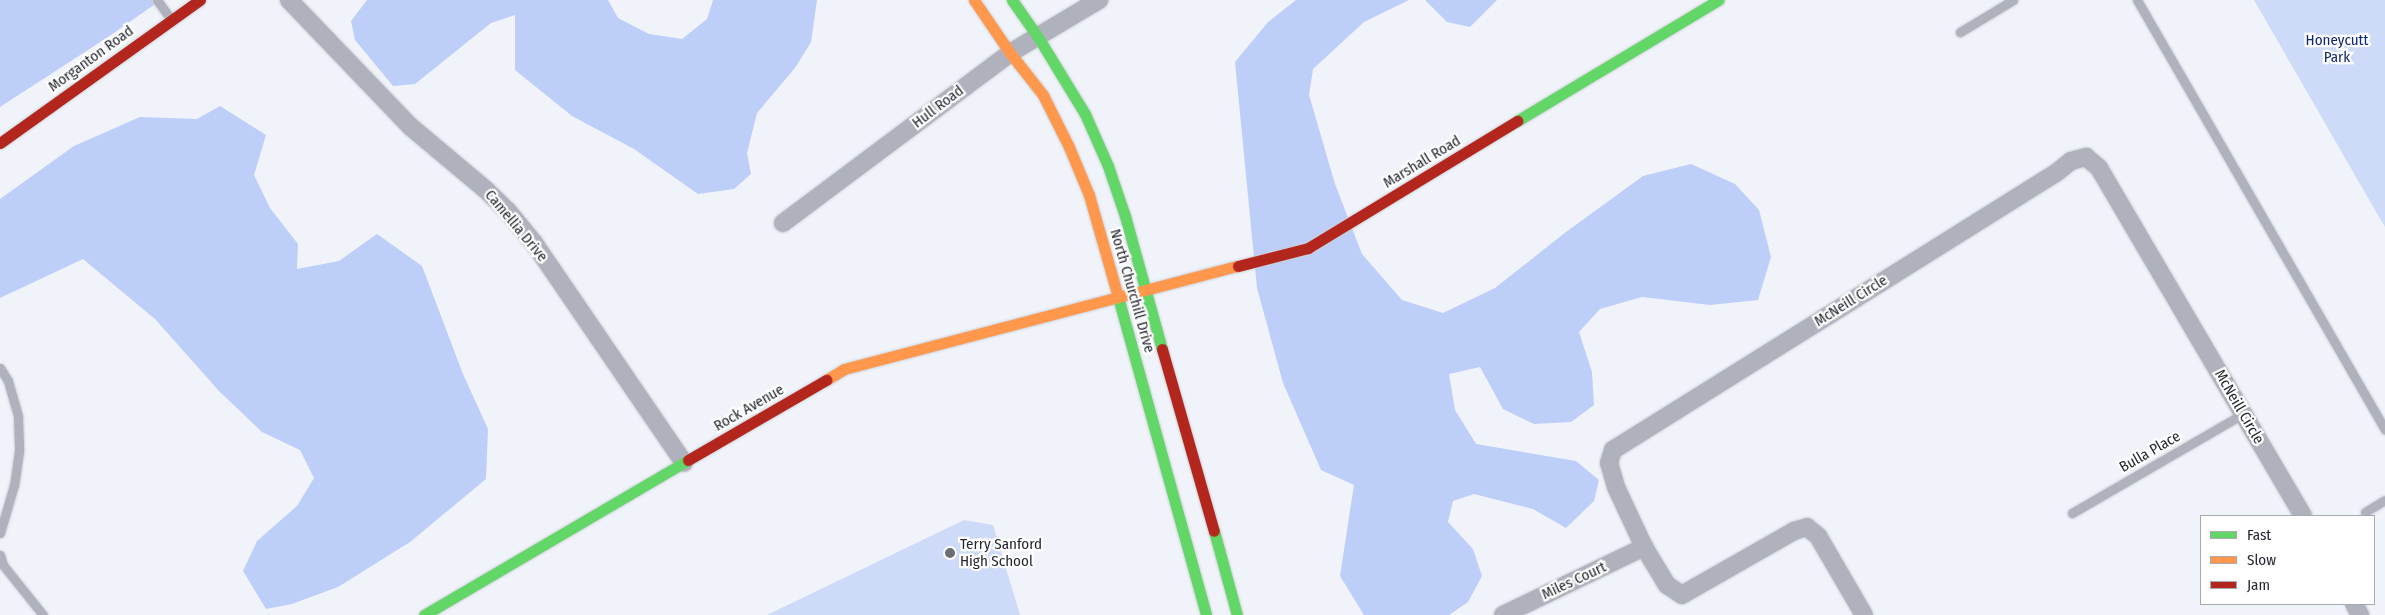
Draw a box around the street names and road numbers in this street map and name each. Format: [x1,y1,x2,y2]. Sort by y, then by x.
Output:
street label: Morganton Road [45,22,137,96]
street label: Hull Road [909,82,967,132]
street label: Marshall Road [1380,132,1464,192]
street label: Camellia Drive [481,186,551,266]
street label: North Churchill Drive [1106,227,1158,355]
street label: McNeill Circle [1811,271,1891,331]
street label: McNeill Circle [2211,367,2267,447]
street label: Rock Avenue [711,381,787,435]
street label: Bulla Place [2116,427,2184,477]
street label: Miles Court [1539,558,1609,604]

